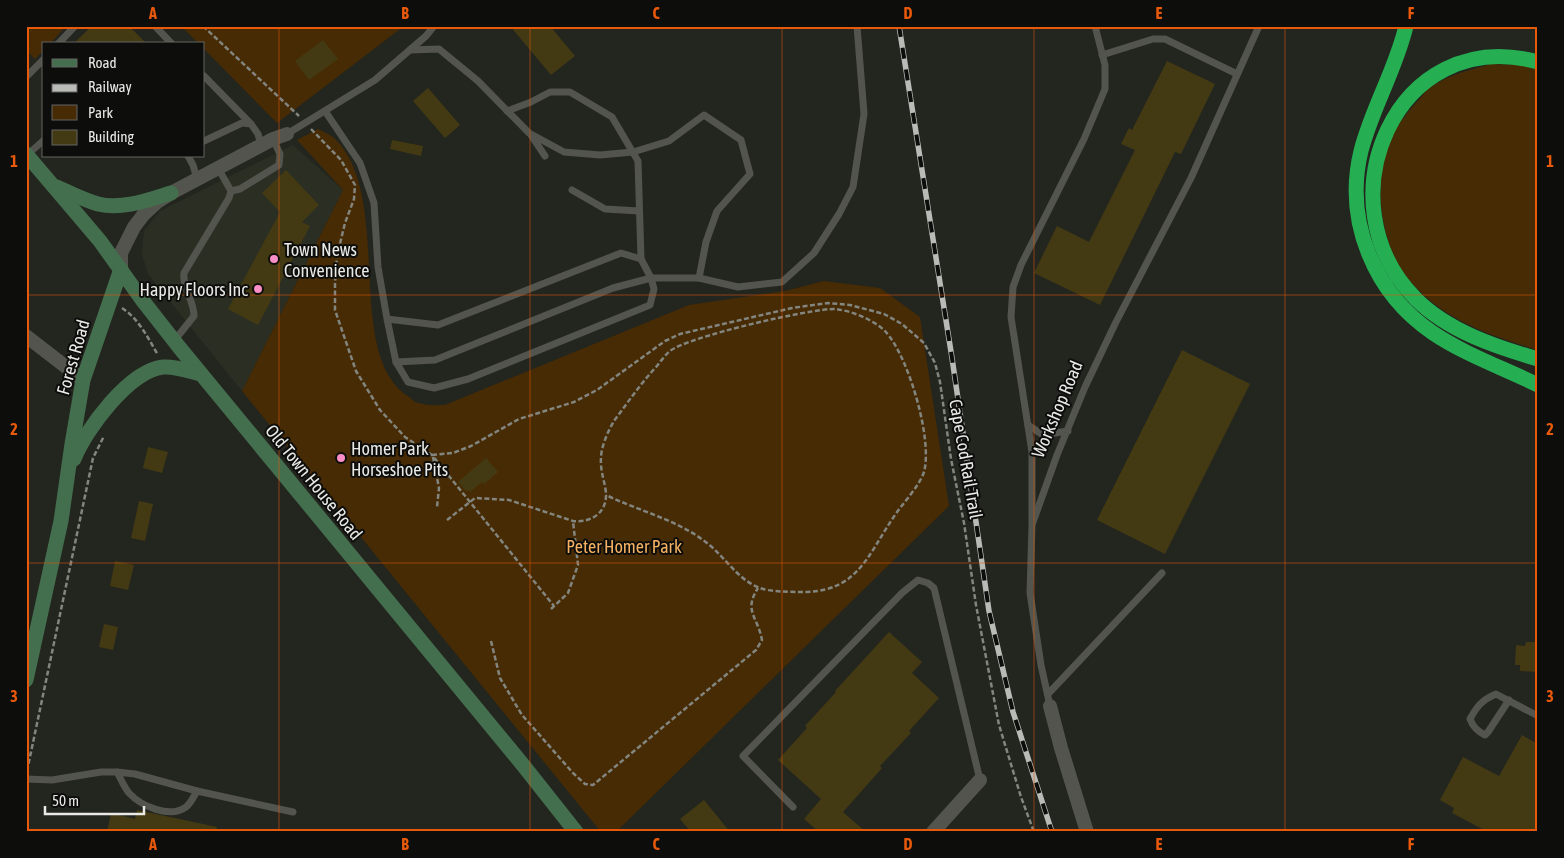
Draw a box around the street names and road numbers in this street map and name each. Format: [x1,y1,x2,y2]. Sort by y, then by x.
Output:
street label: Forest Road [52,317,94,397]
street label: Workshop Road [1027,357,1087,461]
street label: Cape Cod Rail Trail [945,398,987,521]
street label: Old Town House Road [261,420,367,544]

